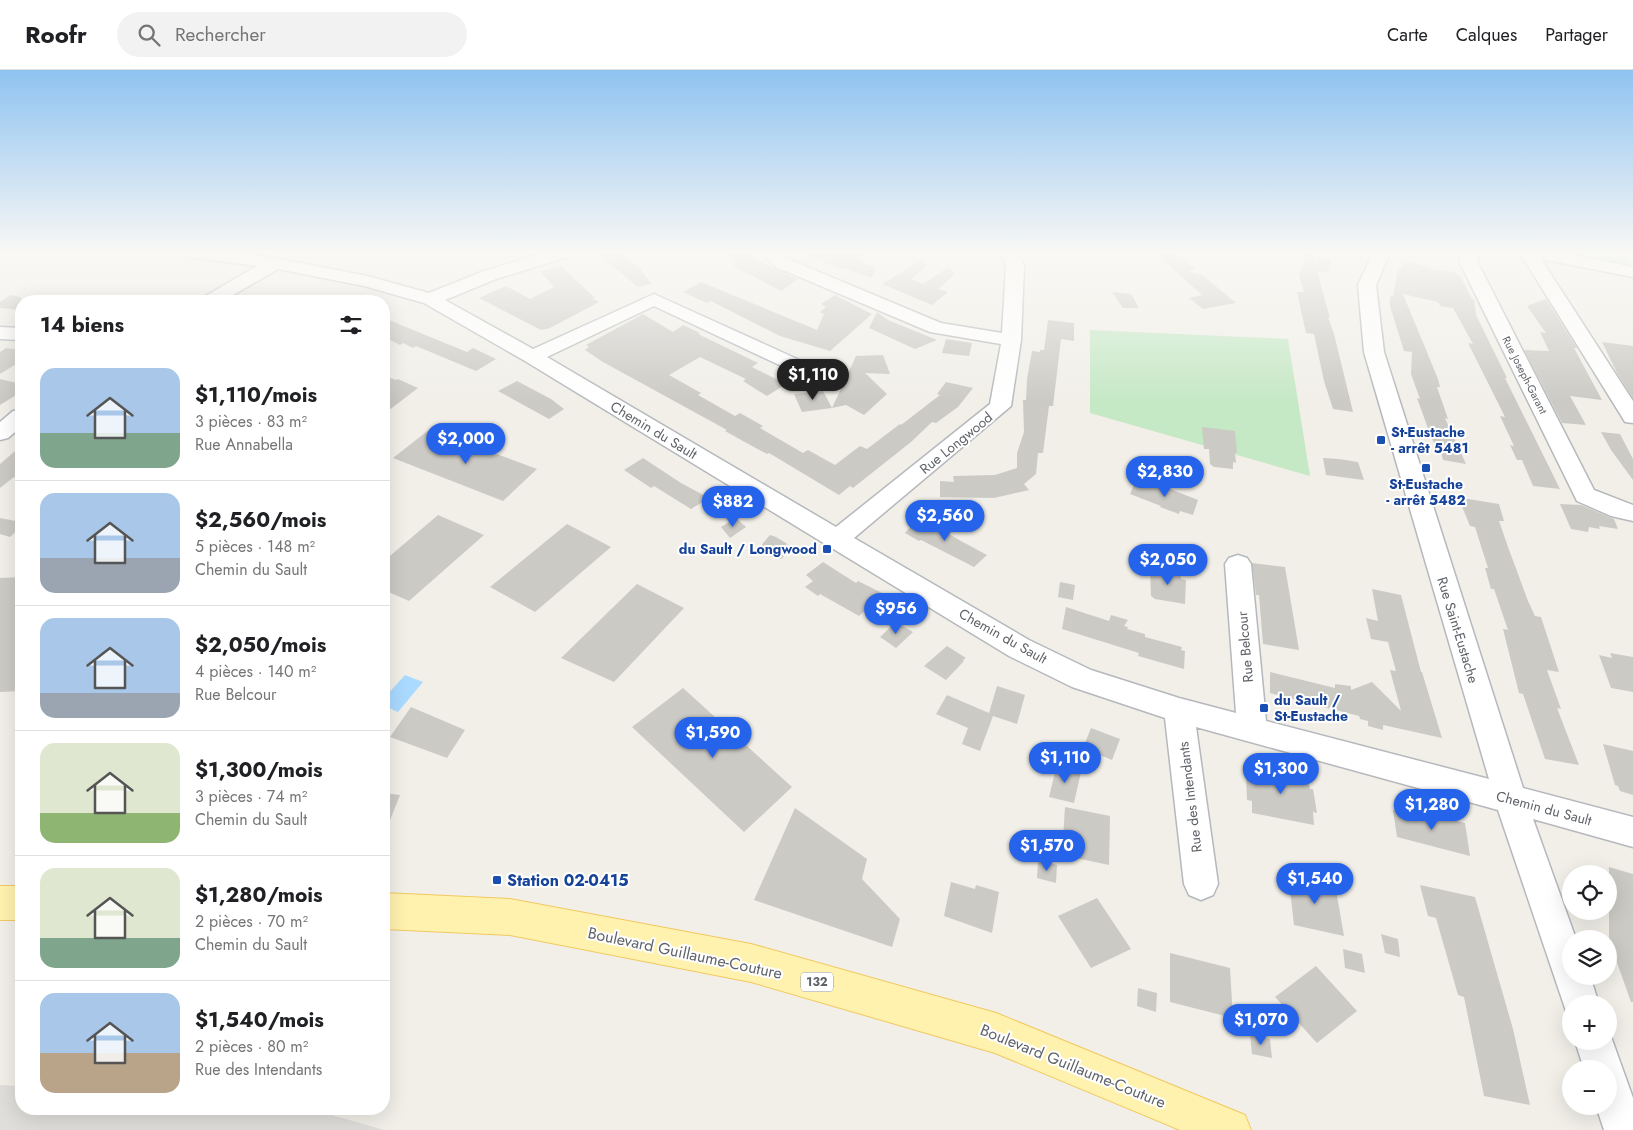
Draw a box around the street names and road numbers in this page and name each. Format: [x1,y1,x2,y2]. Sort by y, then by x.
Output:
street label: Rue Joseph-Garant [1499,333,1552,417]
street label: Chemin du Sault [607,396,702,464]
street label: Rue Longwood [915,407,997,479]
street label: Rue Saint-Eustache [1432,574,1484,686]
street label: Chemin du Sault [955,603,1051,669]
street label: Rue Belcour [1232,610,1258,683]
street label: Rue des Intendants [1173,740,1207,854]
street label: Chemin du Sault [1494,786,1595,831]
street label: Boulevard Guillaume-Couture [586,921,784,985]
road number: 132 [801,972,833,992]
street label: Boulevard Guillaume-Couture [977,1018,1169,1114]

